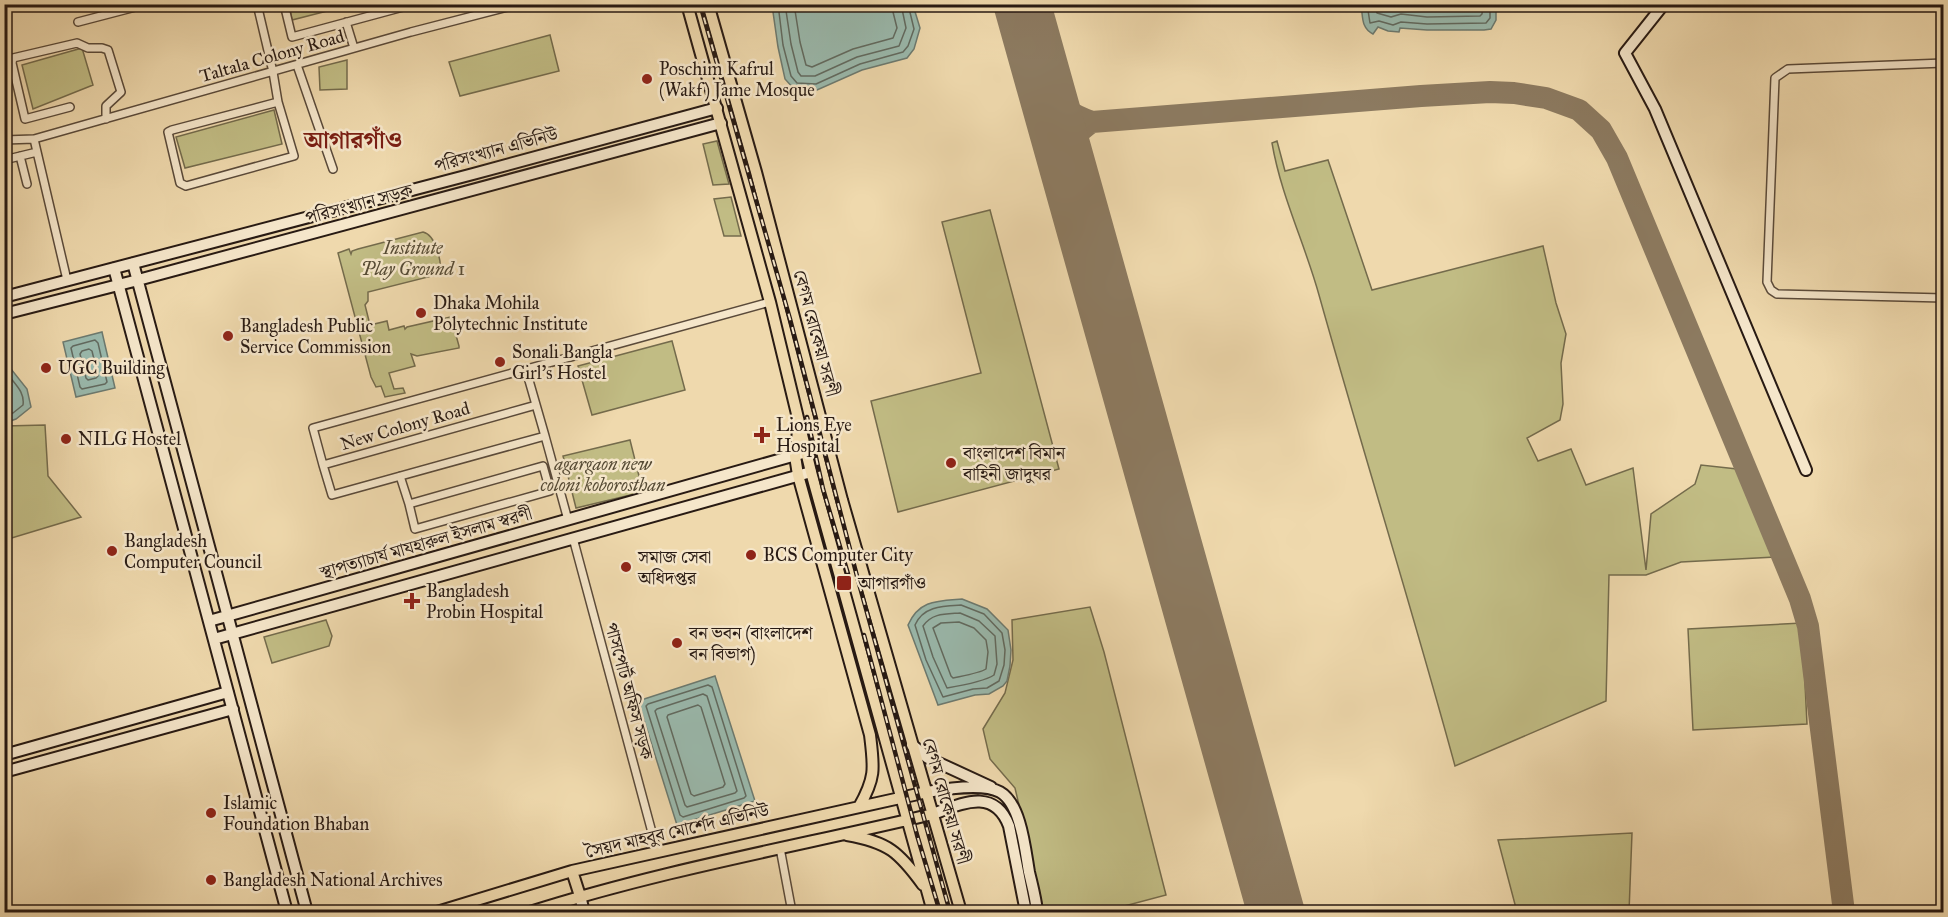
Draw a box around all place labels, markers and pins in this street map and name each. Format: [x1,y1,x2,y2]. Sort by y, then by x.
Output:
place label: Poschim Kafrul (Wakf) Jame Mosque [659,58,815,102]
marker: Poschim Kafrul (Wakf) Jame Mosque [640,72,654,86]
place label: Dhaka Mohila Polytechnic Institute [433,292,588,335]
marker: Dhaka Mohila Polytechnic Institute [414,306,428,320]
place label: Bangladesh Public Service Commission [240,315,391,358]
marker: Bangladesh Public Service Commission [221,329,235,343]
place label: Sonali Bangla Girl's Hostel [512,341,613,384]
marker: Sonali Bangla Girl's Hostel [493,355,507,369]
place label: UGC Building [58,357,165,380]
marker: UGC Building [39,361,53,375]
place label: Lions Eye Hospital [776,414,852,457]
marker: Lions Eye Hospital [753,426,771,444]
place label: NILG Hostel [78,428,181,450]
marker: NILG Hostel [59,432,73,446]
place label: বাংলাদেশ বিমান বাহিনী জাদুঘর [962,442,1066,485]
marker: বাংলাদেশ বিমান বাহিনী জাদুঘর [944,456,958,470]
place label: Bangladesh Computer Council [124,530,262,573]
marker: Bangladesh Computer Council [105,544,119,558]
place label: BCS Computer City [763,544,914,566]
place label: সমাজ সেবা অধিদপ্তর [637,546,711,589]
marker: BCS Computer City [744,548,758,562]
marker: সমাজ সেবা অধিদপ্তর [619,560,633,574]
place label: আগারগাঁও [857,572,926,594]
marker: আগারগাঁও [835,574,853,592]
place label: Bangladesh Probin Hospital [426,580,543,623]
marker: Bangladesh Probin Hospital [403,592,421,610]
place label: বন ভবন (বাংলাদেশ বন বিভাগ) [688,622,813,666]
marker: বন ভবন (বাংলাদেশ বন বিভাগ) [670,636,684,650]
place label: Islamic Foundation Bhaban [223,792,369,835]
marker: Islamic Foundation Bhaban [204,806,218,820]
place label: Bangladesh National Archives [223,869,443,892]
marker: Bangladesh National Archives [204,873,218,887]

